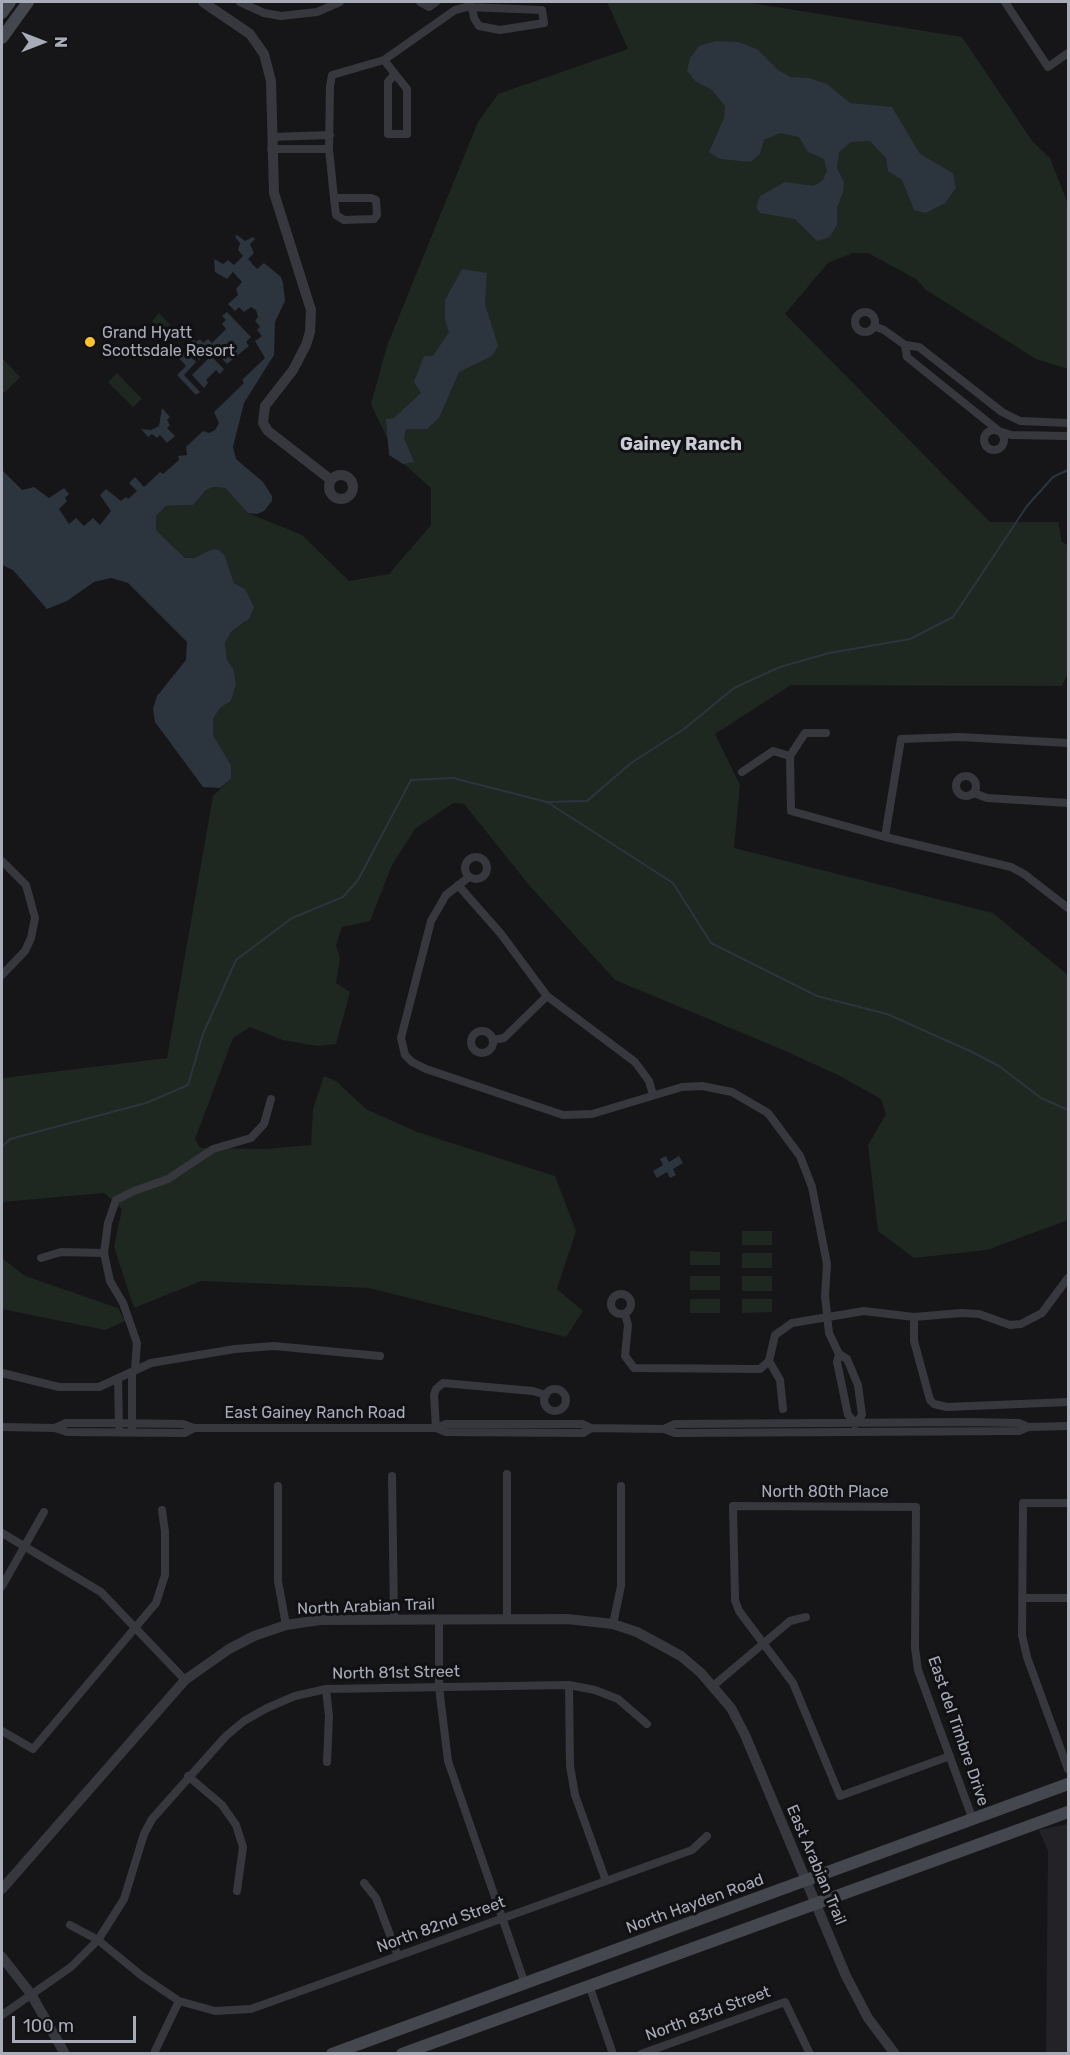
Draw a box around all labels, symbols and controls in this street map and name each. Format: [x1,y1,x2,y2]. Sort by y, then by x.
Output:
north arrow [12,12,72,72]
text: N [51,36,70,48]
place label: Grand Hyatt Scottsdale Resort [102,323,235,361]
marker: Grand Hyatt Scottsdale Resort [83,335,97,349]
district label: Gainey Ranch [620,434,742,456]
street label: East Gainey Ranch Road [225,1403,405,1423]
street label: North 80th Place [761,1482,889,1502]
street label: North Arabian Trail [297,1595,435,1619]
street label: East del Timbre Drive [923,1654,993,1808]
street label: North 81st Street [332,1662,460,1684]
street label: East Arabian Trail [782,1802,850,1928]
street label: North Hayden Road [624,1870,766,1938]
street label: North 82nd Street [374,1893,508,1957]
street label: North 83rd Street [643,1982,773,2046]
scale bar [15,2004,140,2042]
text: 100 m [23,2015,74,2037]

